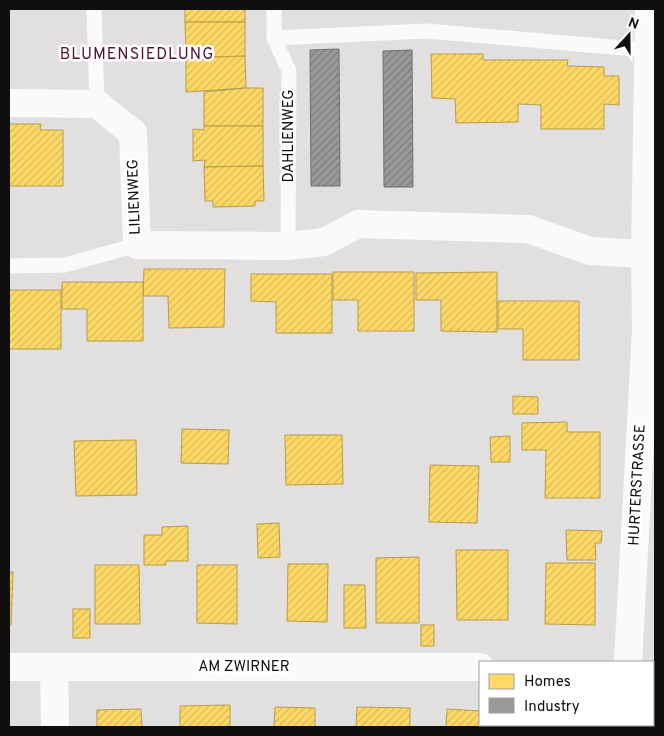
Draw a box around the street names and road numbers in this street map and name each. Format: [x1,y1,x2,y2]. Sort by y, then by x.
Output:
street label: DAHLIENWEG [280,89,299,183]
street label: LILIENWEG [124,159,146,235]
street label: HURTERSTRASSE [625,424,651,546]
street label: AM ZWIRNER [198,658,290,677]

